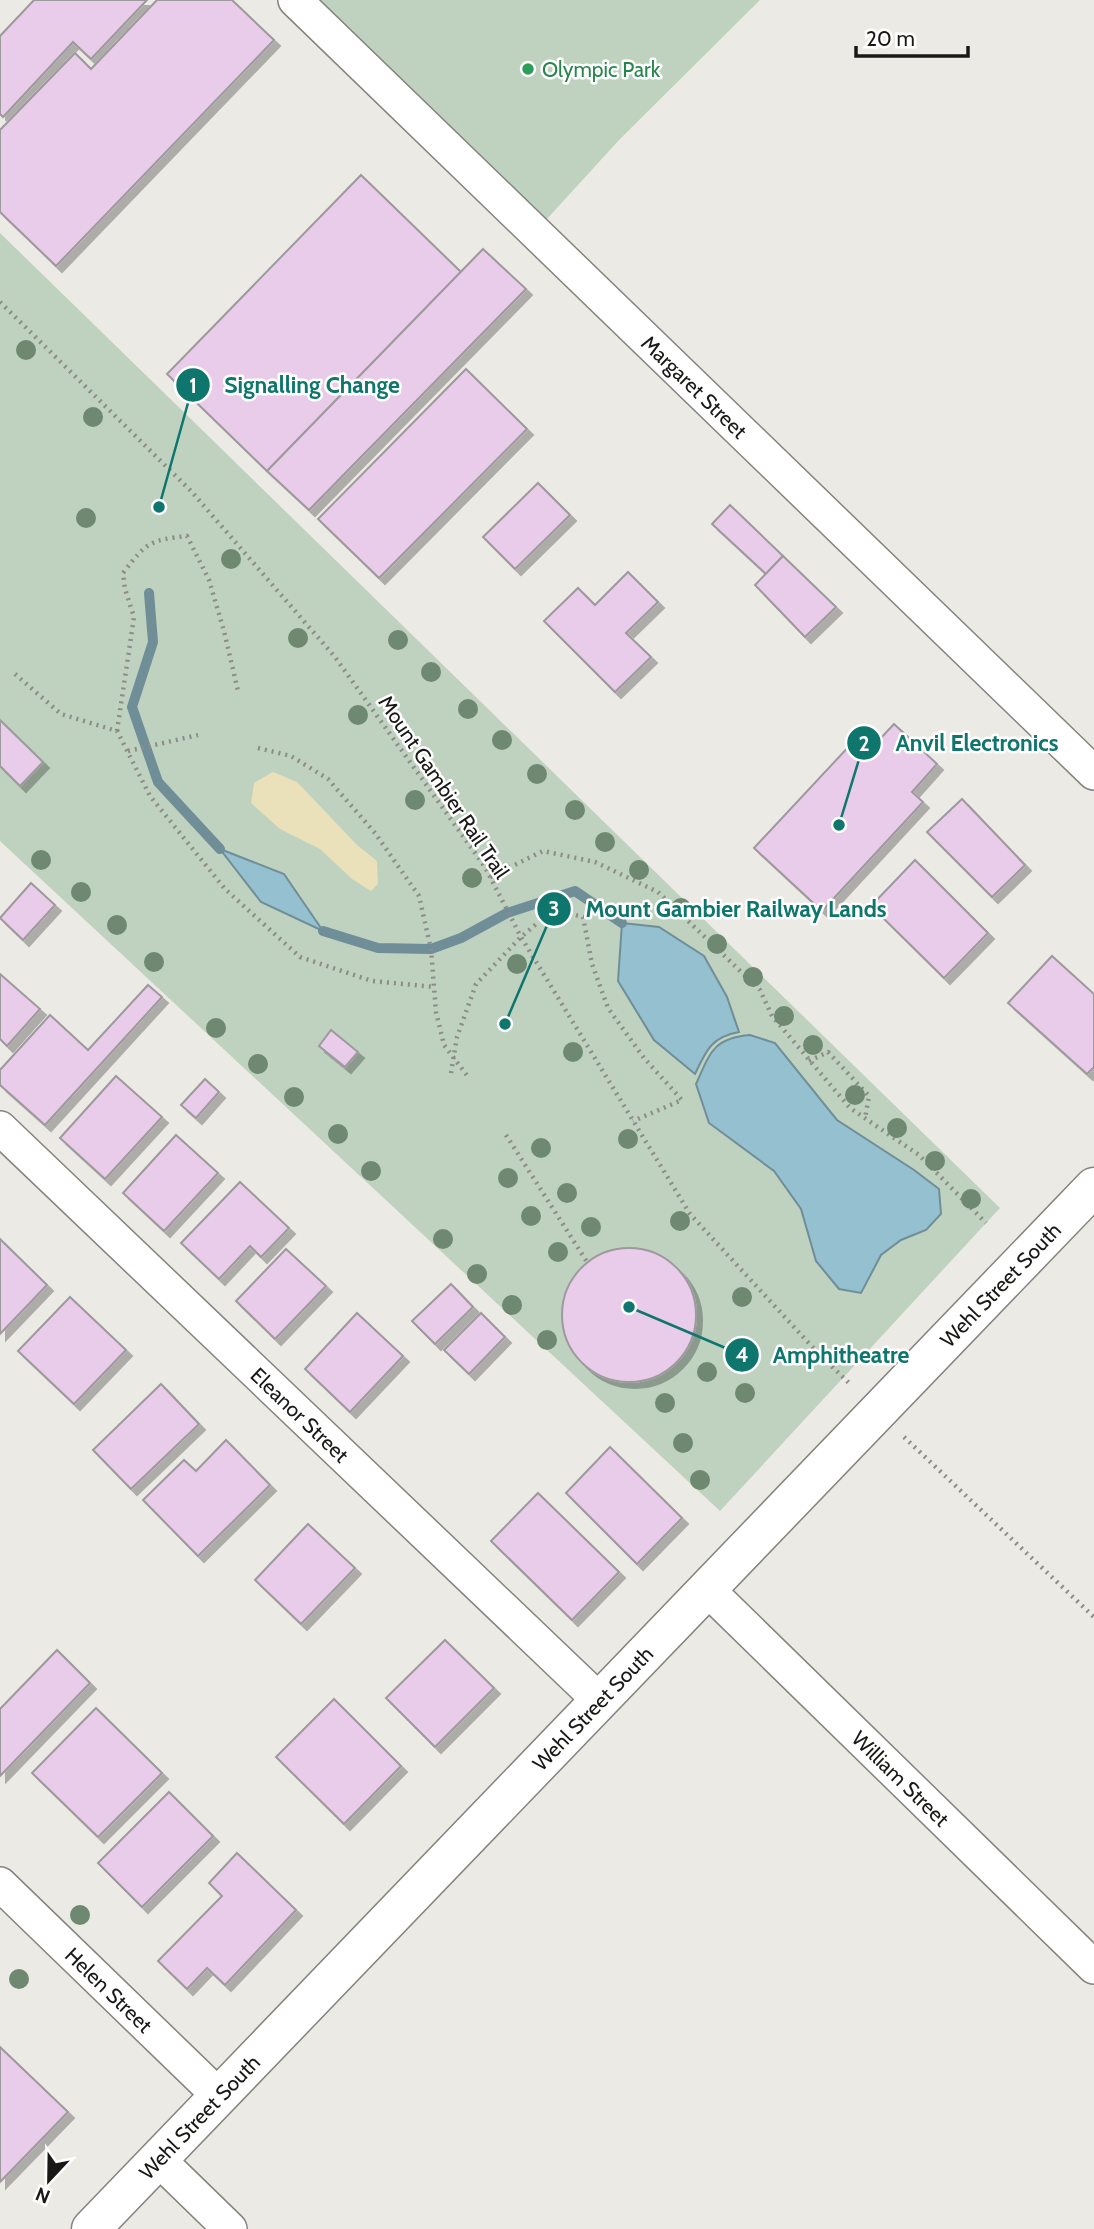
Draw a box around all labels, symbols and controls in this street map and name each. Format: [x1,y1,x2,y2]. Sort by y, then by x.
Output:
scale bar [856,14,968,58]
text: 20 m [866,26,915,51]
place label: Olympic Park [542,57,661,82]
marker: Olympic Park [520,61,536,77]
street label: Margaret Street [637,330,753,443]
callout: Signalling Change [175,363,414,407]
text: Signalling Change [224,371,400,399]
text: 1 [189,373,197,398]
street label: Mount Gambier Rail Trail [373,691,515,883]
callout: Anvil Electronics [846,721,1072,765]
text: Anvil Electronics [895,729,1059,757]
text: 2 [858,731,870,756]
callout: Mount Gambier Railway Lands [536,887,900,931]
text: Mount Gambier Railway Lands [585,895,887,923]
text: 3 [548,896,560,921]
street label: Wehl Street South [935,1217,1066,1352]
callout: Amphitheatre [724,1333,924,1377]
text: Amphitheatre [773,1341,909,1369]
text: 4 [735,1342,749,1367]
street label: Eleanor Street [246,1362,354,1467]
street label: Wehl Street South [527,1641,658,1775]
street label: William Street [847,1725,955,1831]
street label: Helen Street [60,1942,158,2037]
street label: Wehl Street South [134,2049,265,2184]
north arrow [14,2145,84,2215]
text: N [32,2182,53,2208]

